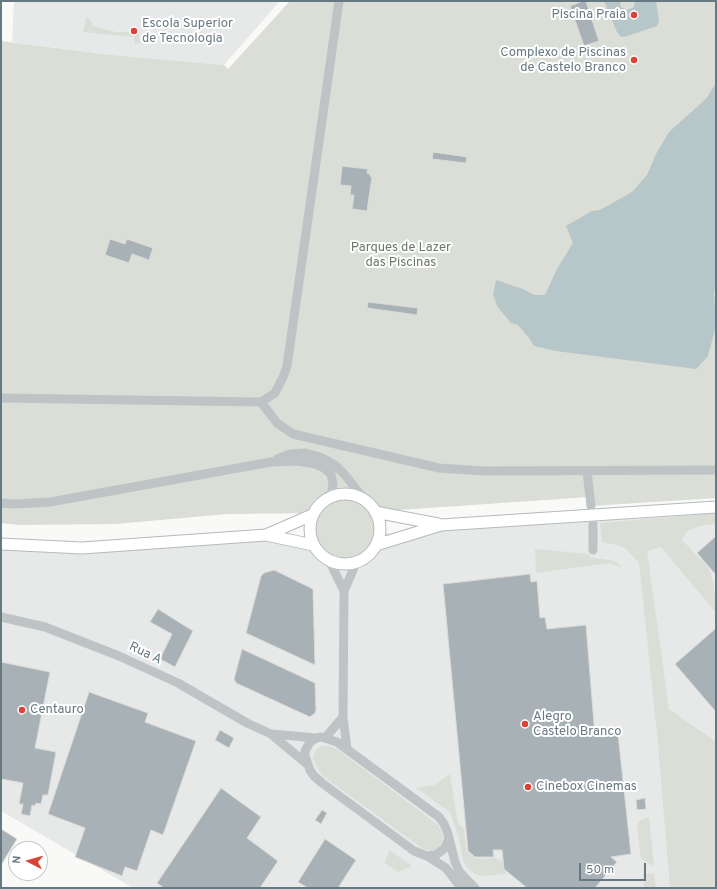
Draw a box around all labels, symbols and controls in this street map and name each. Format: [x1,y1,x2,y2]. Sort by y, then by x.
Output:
place label: Piscina Praia [551,7,626,23]
marker: Piscina Praia [629,10,639,20]
place label: Escola Superior de Tecnologia [142,16,233,47]
marker: Escola Superior de Tecnologia [129,26,139,36]
place label: Complexo de Piscinas de Castelo Branco [500,45,626,76]
marker: Complexo de Piscinas de Castelo Branco [629,55,639,65]
park label: Parques de Lazer das Piscinas [351,240,451,271]
street label: Rua A [126,640,164,668]
place label: Centauro [30,702,84,718]
marker: Centauro [17,705,27,715]
place label: Alegro Castelo Branco [533,709,621,740]
marker: Alegro Castelo Branco [520,719,530,729]
place label: Cinebox Cinemas [536,779,637,795]
marker: Cinebox Cinemas [523,782,533,792]
north arrow [8,841,48,881]
text: N [10,855,24,865]
scale bar [581,855,648,881]
text: 50 m [586,862,614,878]

